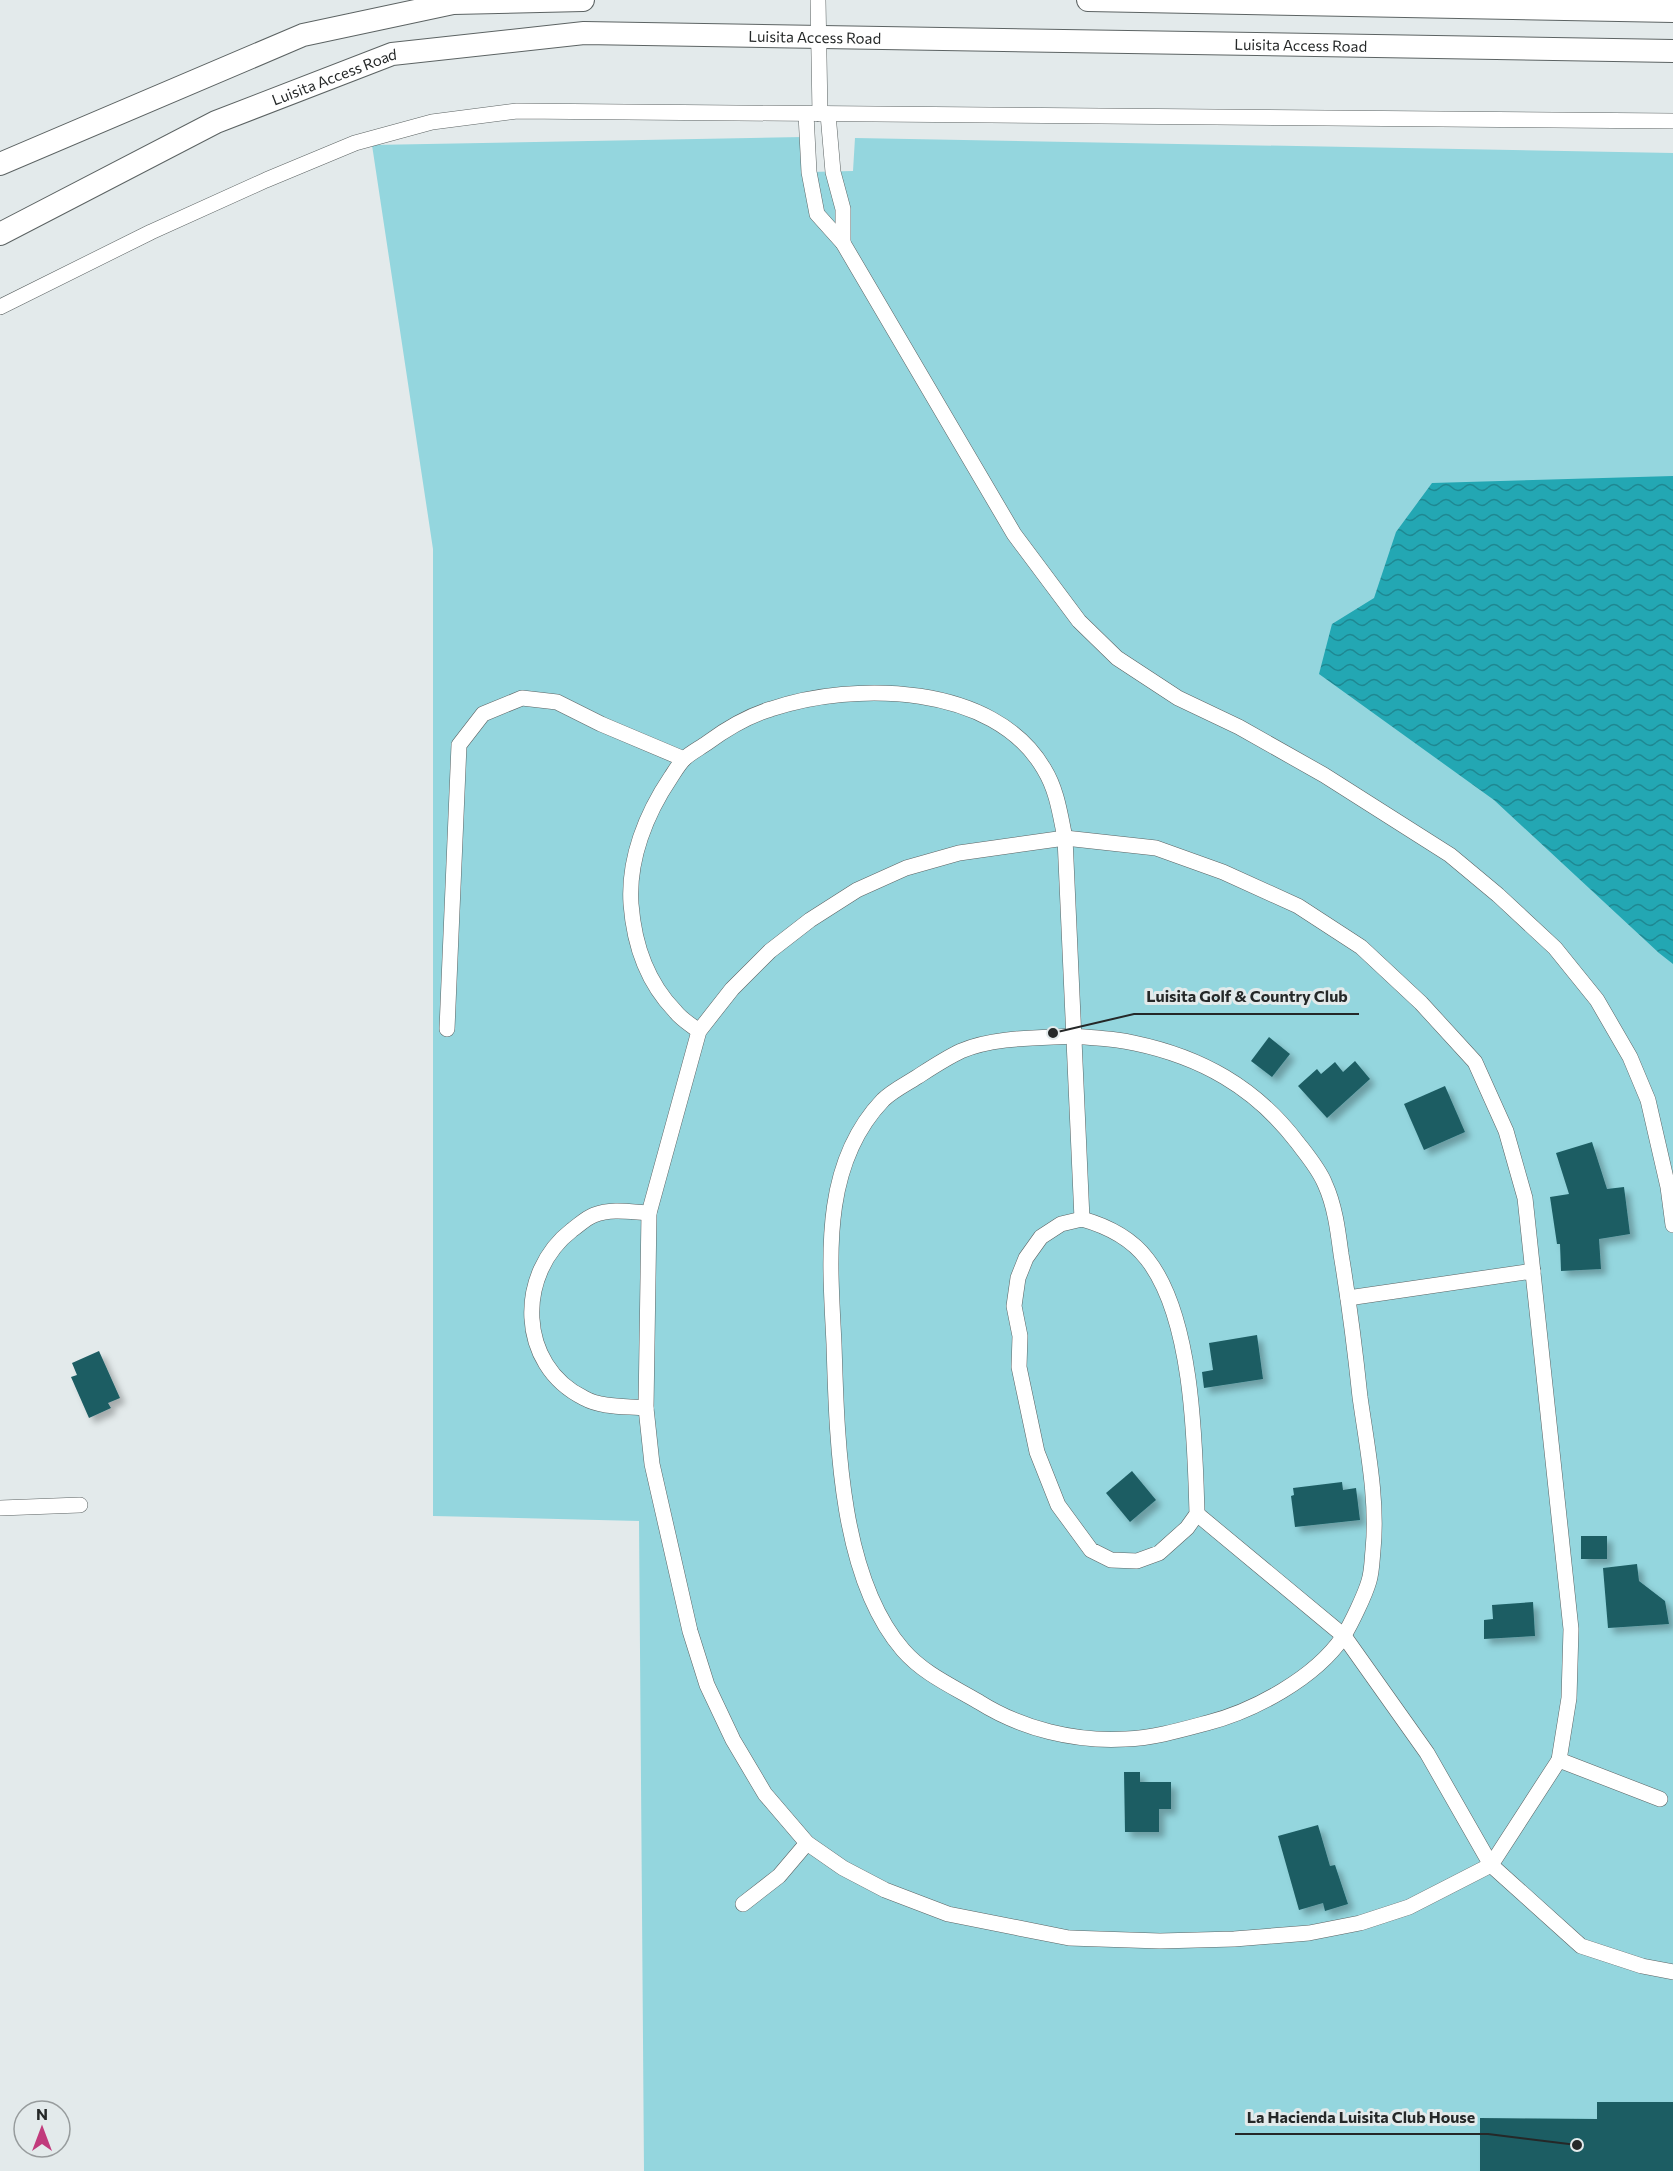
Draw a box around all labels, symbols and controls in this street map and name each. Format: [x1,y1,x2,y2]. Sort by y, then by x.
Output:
street label: Luisita Access Road [748,27,881,47]
street label: Luisita Access Road [1234,35,1367,55]
street label: Luisita Access Road [269,45,397,109]
callout: Luisita Golf & Country Club [1134,980,1359,1014]
text: Luisita Golf & Country Club [1146,986,1348,1005]
north arrow [12,2099,72,2159]
callout: La Hacienda Luisita Club House [1235,2100,1488,2134]
text: N [36,2104,48,2123]
text: La Hacienda Luisita Club House [1247,2107,1475,2126]

